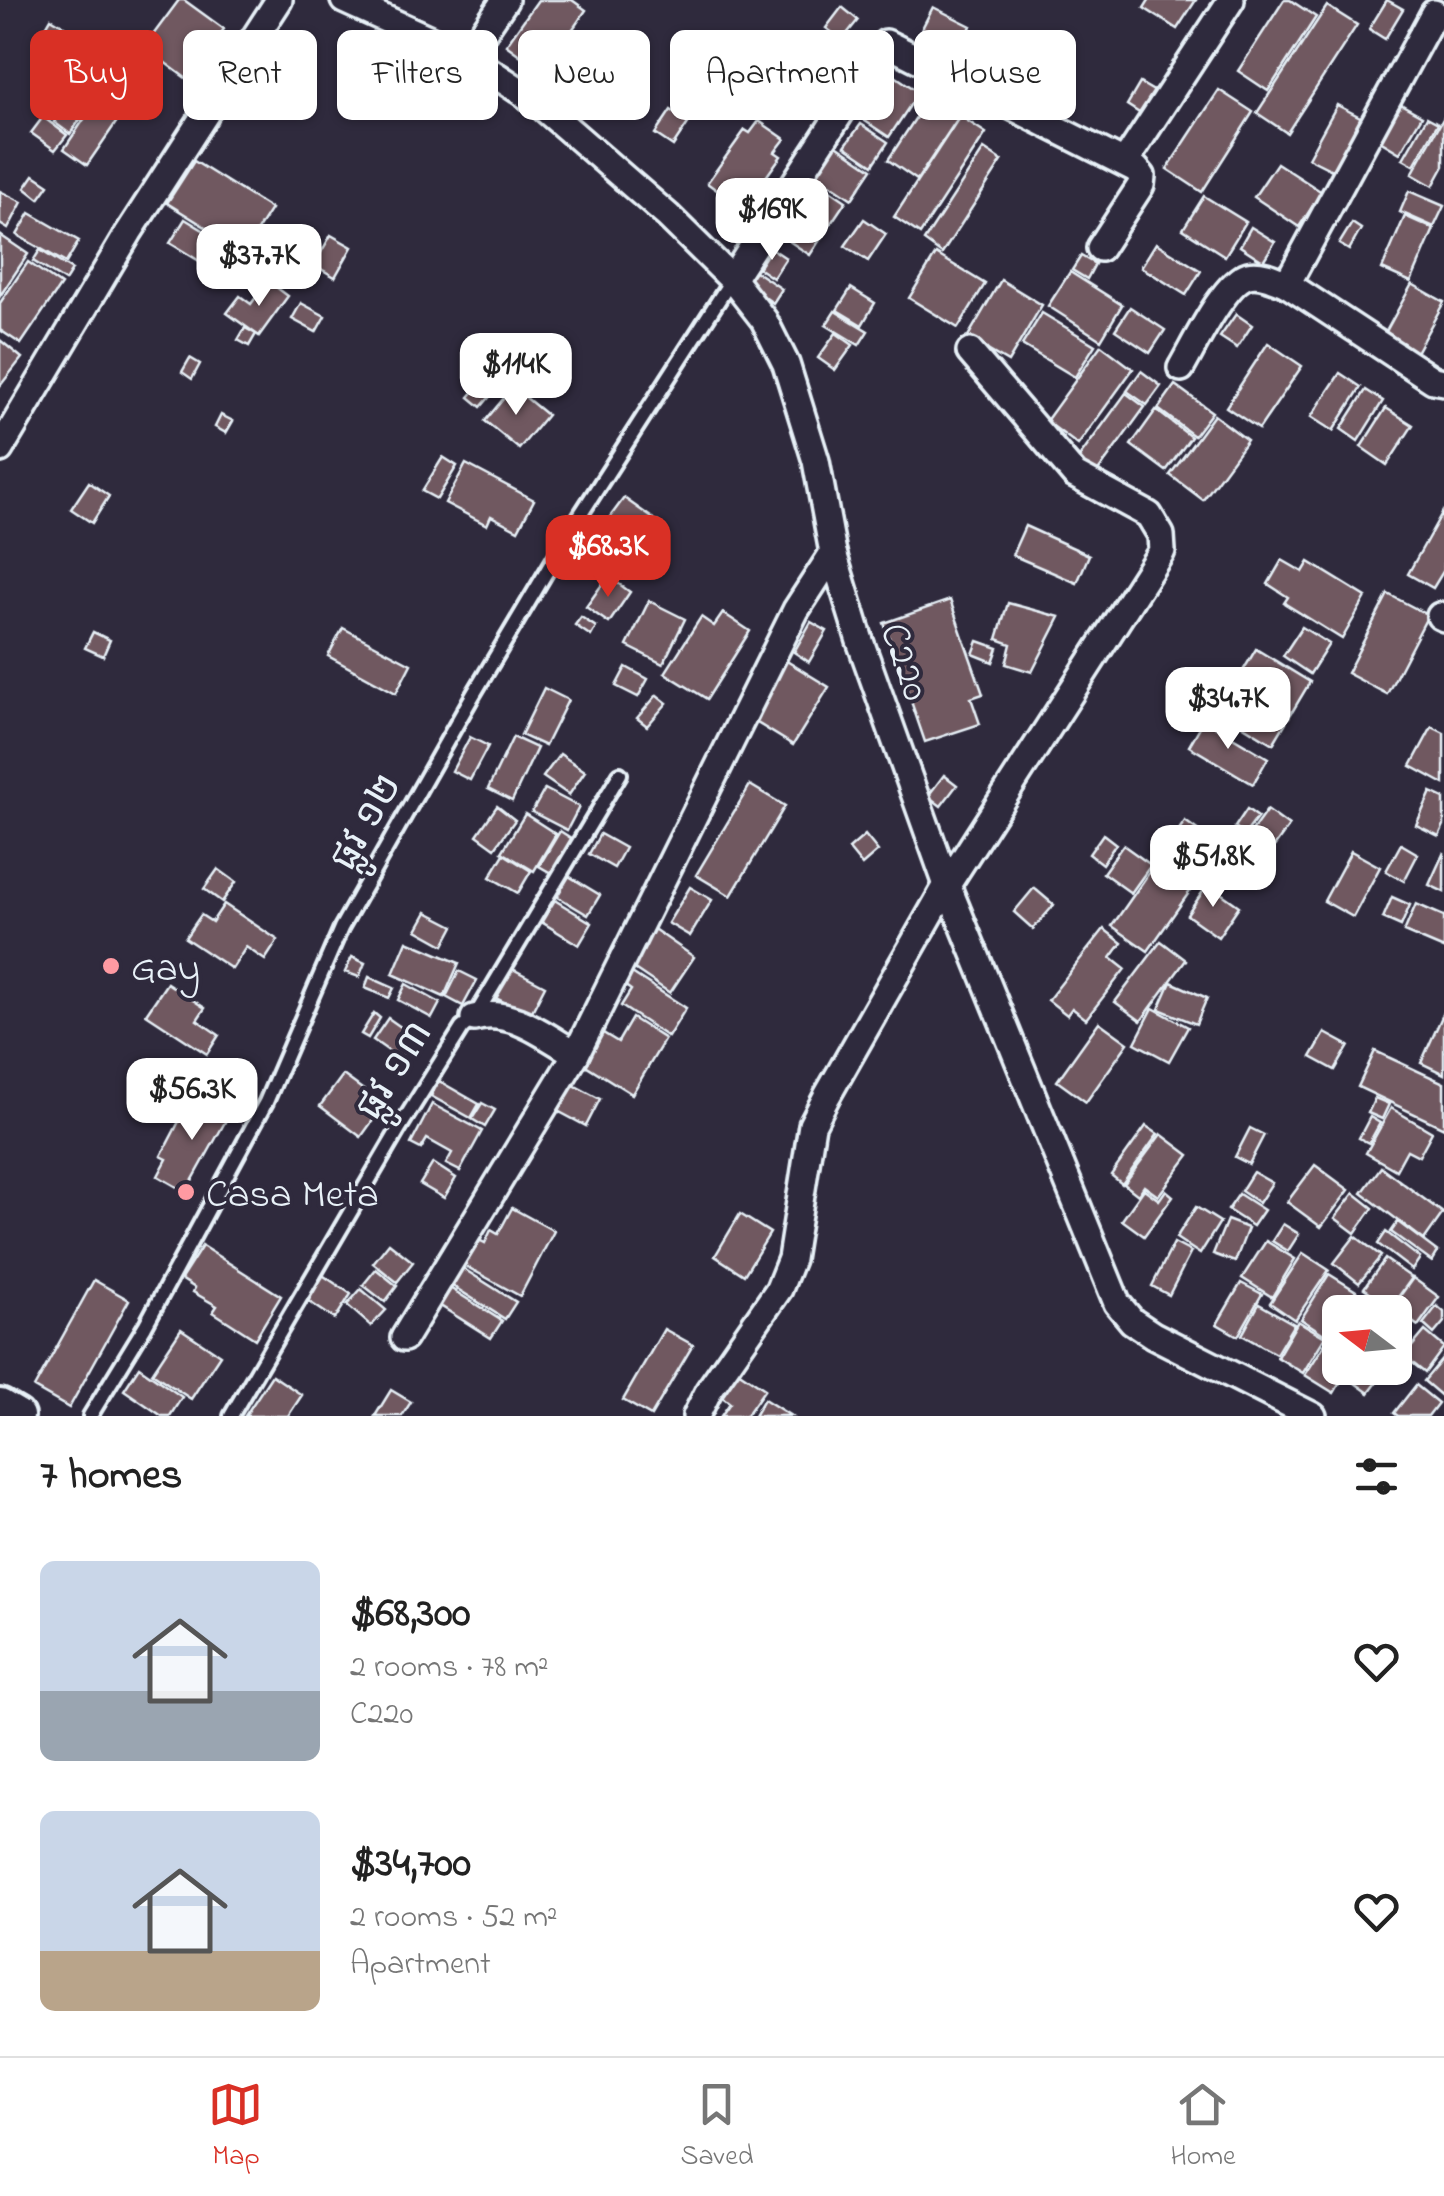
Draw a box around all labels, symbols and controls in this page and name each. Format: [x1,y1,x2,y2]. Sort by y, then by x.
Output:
chip: Buy [30,30,163,120]
chip: Rent [183,30,317,120]
chip: Filters [337,30,498,120]
chip: New [518,30,650,120]
chip: Apartment [670,30,894,120]
chip: House [914,30,1076,120]
pin: $169K [702,178,842,263]
text: $169K [738,187,806,234]
pin: $37.7K [178,224,340,309]
text: $37.7K [219,233,300,280]
pin: $114K [446,333,586,418]
text: $114K [482,342,550,389]
pin: $68.3K [527,515,689,600]
text: $68.3K [568,524,648,571]
street label: C220 [862,616,943,709]
pin: $34.7K [1147,667,1309,752]
text: $34.7K [1188,676,1269,723]
street label: ផ្លូវ ១២ [316,764,421,884]
pin: $51.8K [1132,825,1294,910]
text: $51.8K [1172,834,1254,881]
place label: Gay [131,941,200,1000]
marker: Gay [100,955,122,977]
street label: ផ្លូវ ១៣ [342,1010,451,1134]
pin: $56.3K [111,1058,273,1143]
text: $56.3K [148,1067,236,1114]
place label: Casa Meta [206,1167,379,1226]
marker: Casa Meta [175,1181,197,1203]
north arrow [1322,1295,1412,1385]
map controls [1322,1295,1412,1385]
text: 7 homes [40,1446,182,1507]
icon: filters [1349,1449,1404,1504]
text: $68,300 [350,1584,471,1645]
icon: home [120,1601,240,1721]
icon: heart [1349,1634,1404,1689]
text: 2 rooms · 78 m² [350,1645,549,1692]
text: C220 [350,1692,413,1739]
text: $34,700 [350,1834,471,1895]
icon: home [120,1851,240,1971]
icon: heart [1349,1884,1404,1939]
text: 2 rooms · 52 m² [350,1895,558,1942]
text: Apartment [350,1942,491,1989]
tab: Map [208,2077,263,2178]
tab: Saved [680,2077,753,2178]
tab: Home [1170,2077,1236,2178]

